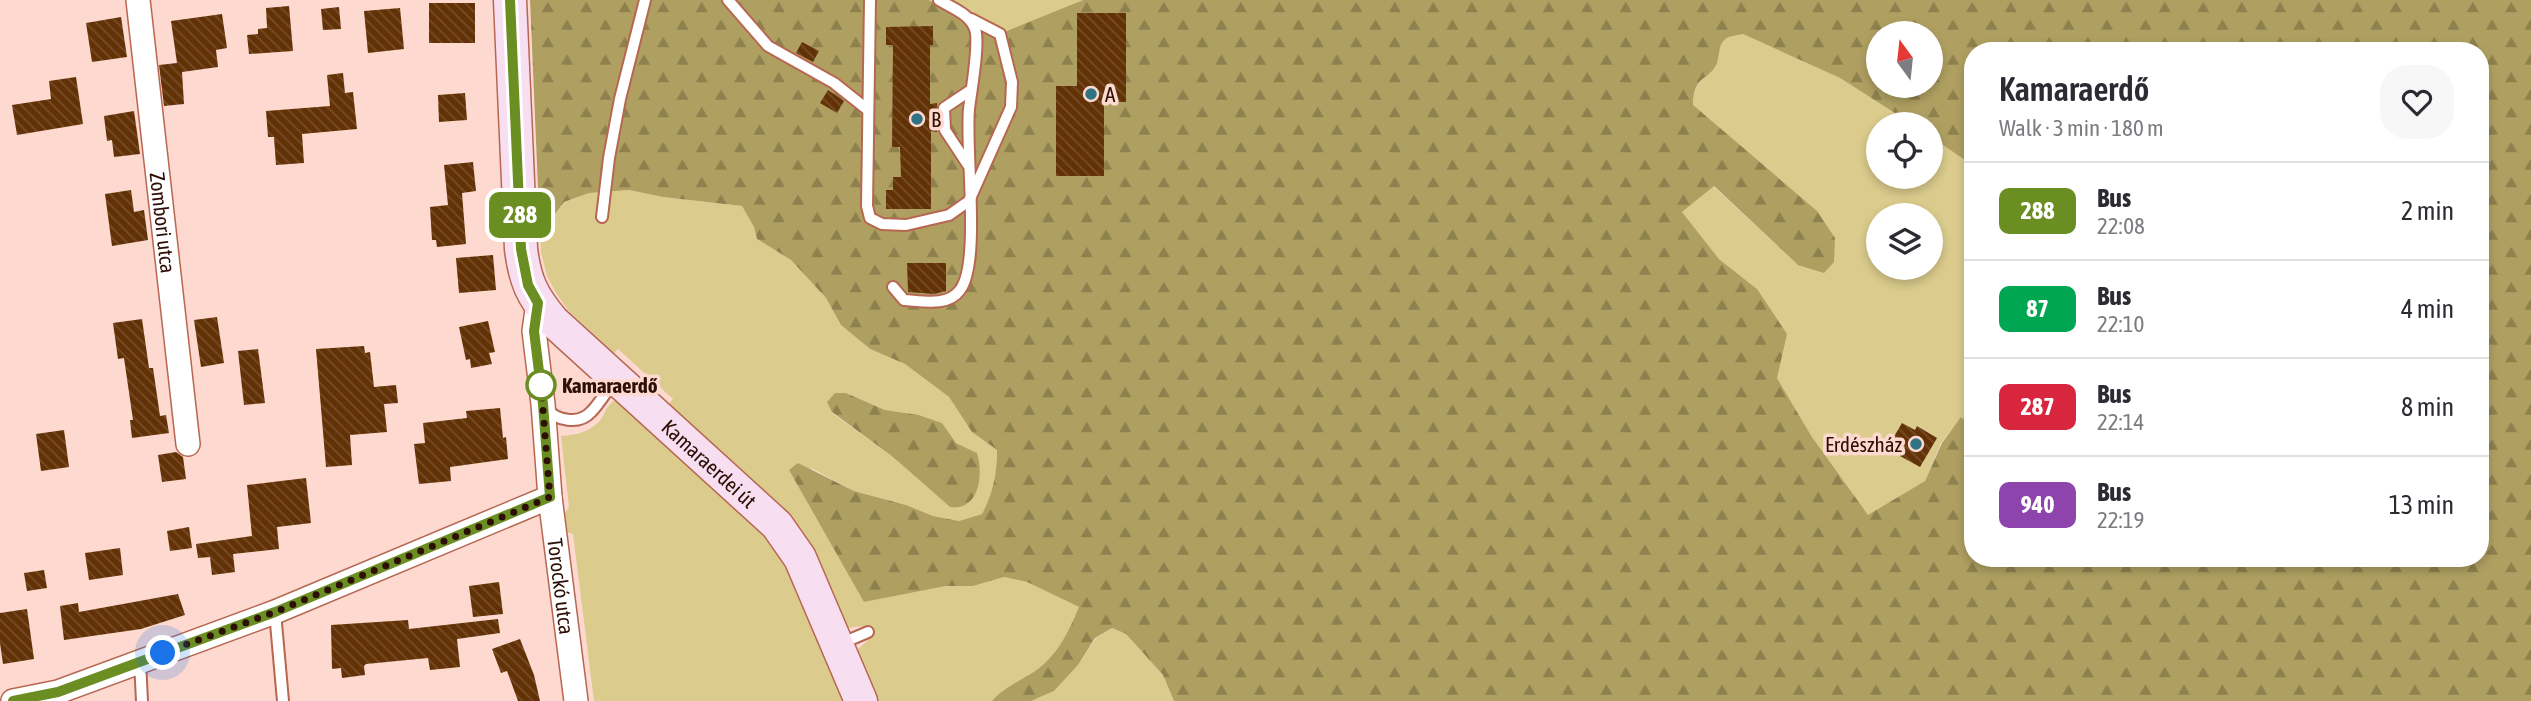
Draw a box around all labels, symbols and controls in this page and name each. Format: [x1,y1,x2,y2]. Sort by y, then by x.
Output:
north arrow [1866,21,1942,98]
map controls [1866,21,1943,280]
button: heart [2380,65,2454,139]
text: Kamaraerdő [1999,70,2149,108]
place label: A [1105,82,1116,106]
marker: A [1083,86,1099,102]
place label: B [931,107,941,131]
marker: B [909,111,925,127]
button: locate [1866,112,1943,189]
text: Walk · 3 min · 180 m [1999,115,2163,141]
street label: Zombori utca [145,171,181,275]
text: Bus [2097,183,2131,213]
line badge: 288 [480,192,560,238]
text: 2 min [2401,196,2454,226]
text: 288 [2021,197,2054,224]
text: 288 [503,201,537,228]
button: layers [1866,203,1943,280]
text: 22:08 [2097,213,2145,239]
text: Bus [2097,281,2131,311]
text: 4 min [2401,294,2454,324]
text: 87 [2026,295,2049,322]
text: 22:10 [2097,311,2144,337]
marker: Kamaraerdő [526,370,556,400]
place label: Kamaraerdő [562,373,658,397]
text: Bus [2097,379,2131,409]
text: 8 min [2401,392,2454,422]
text: 287 [2021,393,2054,420]
text: 22:14 [2097,409,2144,435]
street label: Kamaraerdei út [657,414,762,512]
place label: Erdészház [1825,432,1902,456]
marker: Erdészház [1908,436,1924,452]
text: Bus [2097,477,2131,507]
text: 13 min [2389,490,2454,520]
text: 940 [2021,491,2054,518]
text: 22:19 [2097,507,2144,533]
street label: Torockó utca [543,537,579,636]
your location [145,635,180,670]

